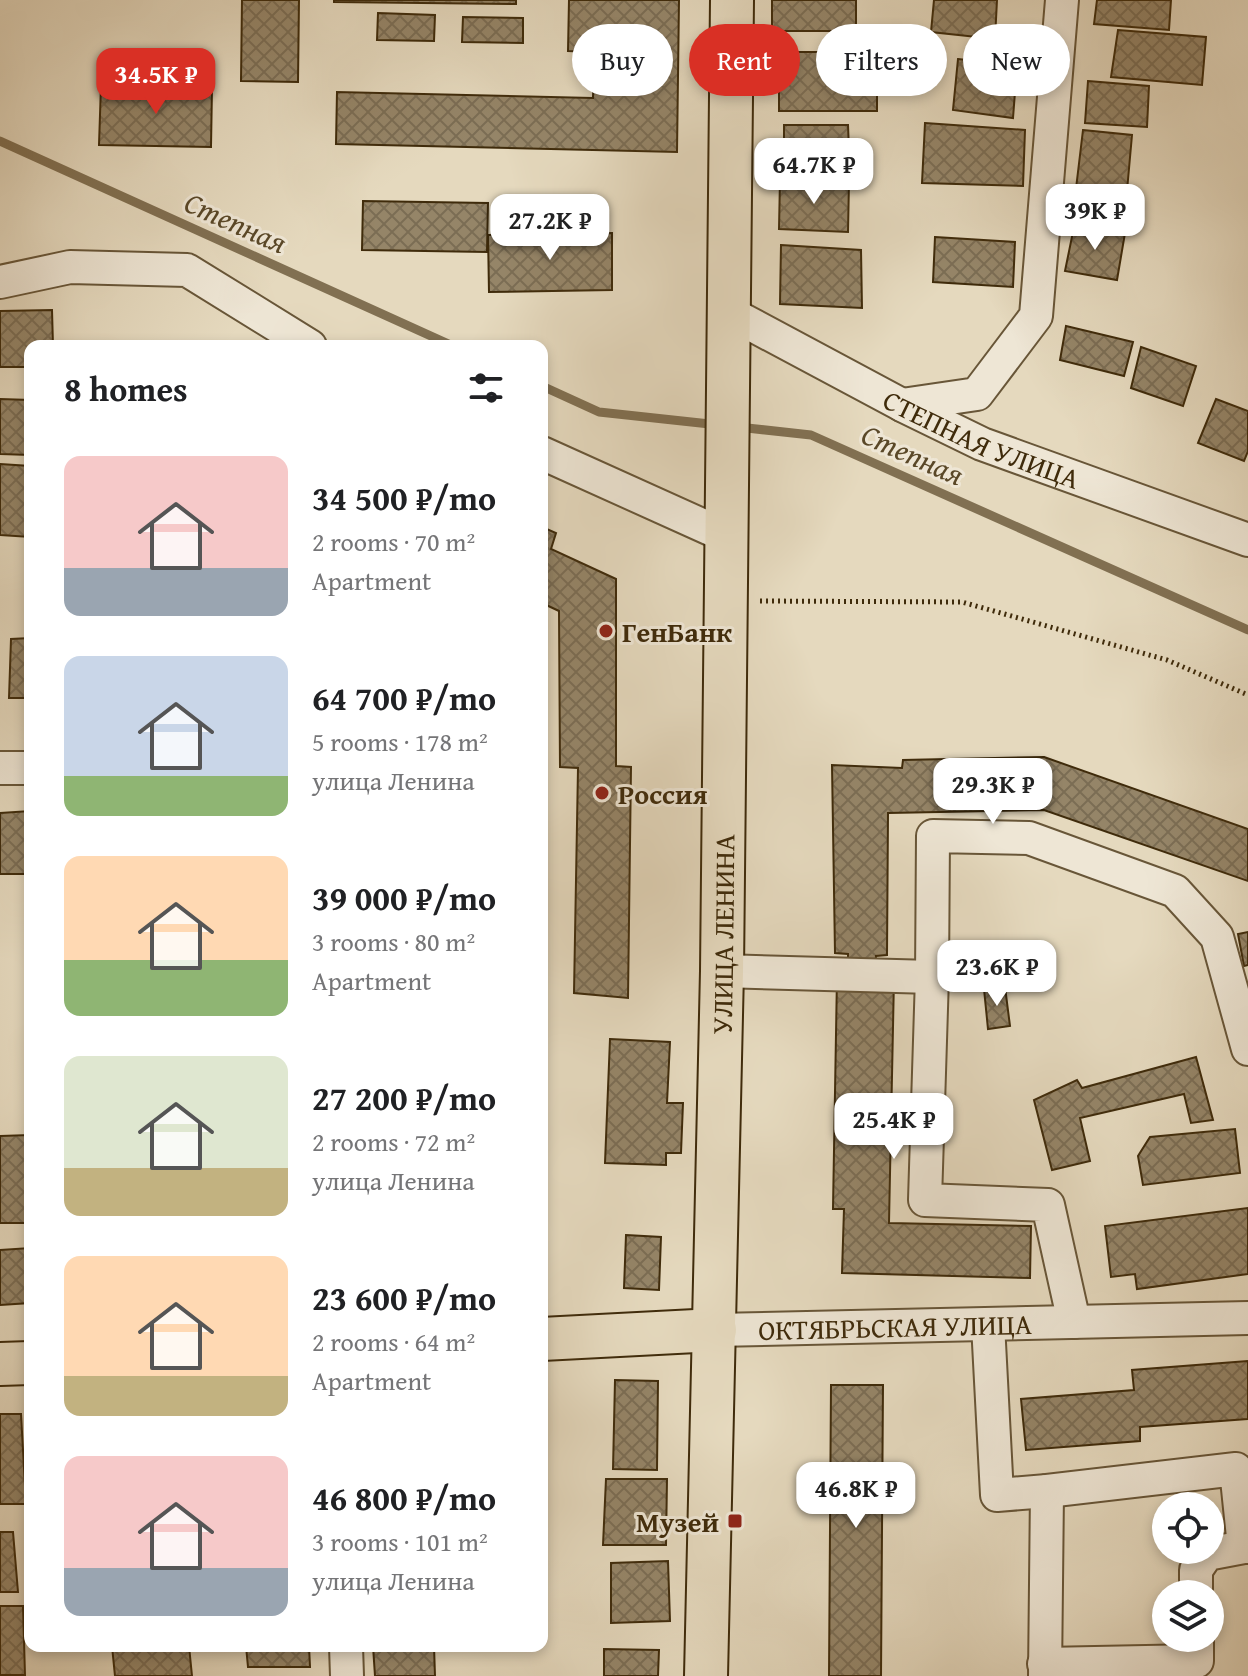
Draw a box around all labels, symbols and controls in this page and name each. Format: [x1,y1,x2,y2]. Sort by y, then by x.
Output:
chip: Buy [572,24,673,96]
chip: Rent [689,24,800,96]
chip: Filters [816,24,947,96]
chip: New [963,24,1070,96]
pin: 34.5K ₽ [82,48,230,116]
text: 34.5K ₽ [114,54,198,93]
pin: 64.7K ₽ [740,138,888,206]
text: 64.7K ₽ [772,144,856,183]
water label: Степная [178,180,295,264]
pin: 39K ₽ [1039,184,1151,252]
text: 39K ₽ [1064,190,1126,229]
pin: 27.2K ₽ [476,194,624,262]
text: 27.2K ₽ [508,200,592,239]
text: 8 homes [64,364,188,413]
icon: filters [464,366,508,410]
street label: СТЕПНАЯ УЛИЦА [876,378,1086,498]
water label: Степная [855,412,972,496]
text: 34 500 ₽/mo [312,473,496,522]
icon: home [128,488,224,584]
text: 2 rooms · 70 m² [312,522,475,561]
text: Apartment [312,561,431,600]
place label: ГенБанк [622,611,733,652]
marker: ГенБанк [597,622,615,640]
text: 64 700 ₽/mo [312,673,496,722]
icon: home [128,688,224,784]
text: 5 rooms · 178 m² [312,722,488,761]
pin: 29.3K ₽ [919,758,1067,826]
text: улица Ленина [312,761,475,800]
text: 29.3K ₽ [951,764,1035,803]
place label: Россия [618,773,708,814]
marker: Россия [593,784,611,802]
street label: УЛИЦА ЛЕНИНА [700,834,744,1035]
text: 39 000 ₽/mo [312,873,496,922]
icon: home [128,888,224,984]
text: 3 rooms · 80 m² [312,922,475,961]
pin: 23.6K ₽ [923,940,1071,1008]
text: 23.6K ₽ [955,946,1039,985]
text: Apartment [312,961,431,1000]
text: 27 200 ₽/mo [312,1073,496,1122]
icon: home [128,1088,224,1184]
pin: 25.4K ₽ [820,1093,968,1161]
text: 25.4K ₽ [852,1099,936,1138]
text: 2 rooms · 72 m² [312,1122,475,1161]
text: улица Ленина [312,1161,475,1200]
text: 23 600 ₽/mo [312,1273,496,1322]
icon: home [128,1288,224,1384]
street label: ОКТЯБРЬСКАЯ УЛИЦА [758,1302,1032,1350]
text: 2 rooms · 64 m² [312,1322,475,1361]
text: Apartment [312,1361,431,1400]
pin: 46.8K ₽ [782,1462,930,1530]
text: 46.8K ₽ [814,1468,898,1507]
text: 46 800 ₽/mo [312,1473,496,1522]
icon: home [128,1488,224,1584]
map controls [1152,1492,1224,1652]
button: locate [1152,1492,1224,1564]
place label: Музей [636,1501,719,1542]
marker: Музей [726,1512,744,1530]
text: 3 rooms · 101 m² [312,1522,488,1561]
text: улица Ленина [312,1561,475,1600]
button: layers [1152,1580,1224,1652]

